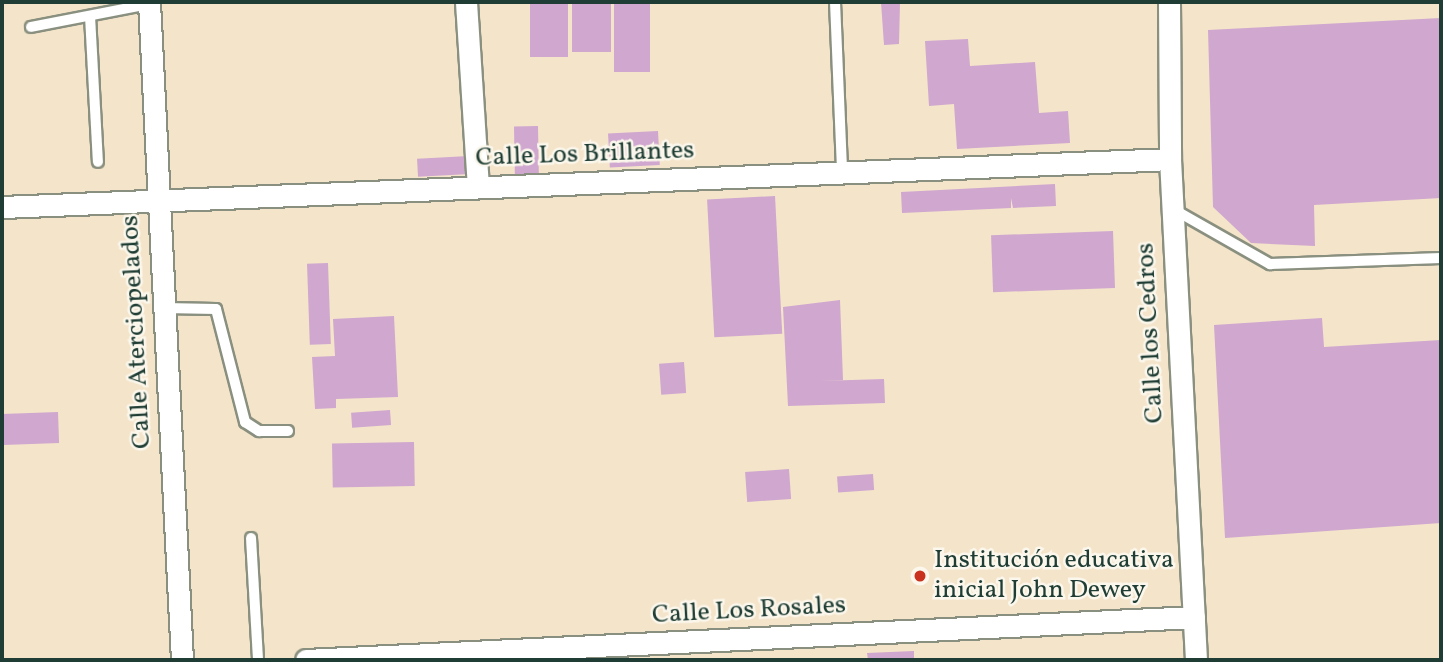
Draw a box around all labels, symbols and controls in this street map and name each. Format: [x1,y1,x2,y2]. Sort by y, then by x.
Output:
street label: Calle Los Brillantes [475,136,695,174]
street label: Calle Aterciopelados [115,214,159,450]
street label: Calle los Cedros [1131,242,1171,424]
place label: Institución educativa inicial John Dewey [934,545,1174,606]
marker: Institución educativa inicial John Dewey [912,568,928,584]
street label: Calle Los Rosales [651,590,847,632]

